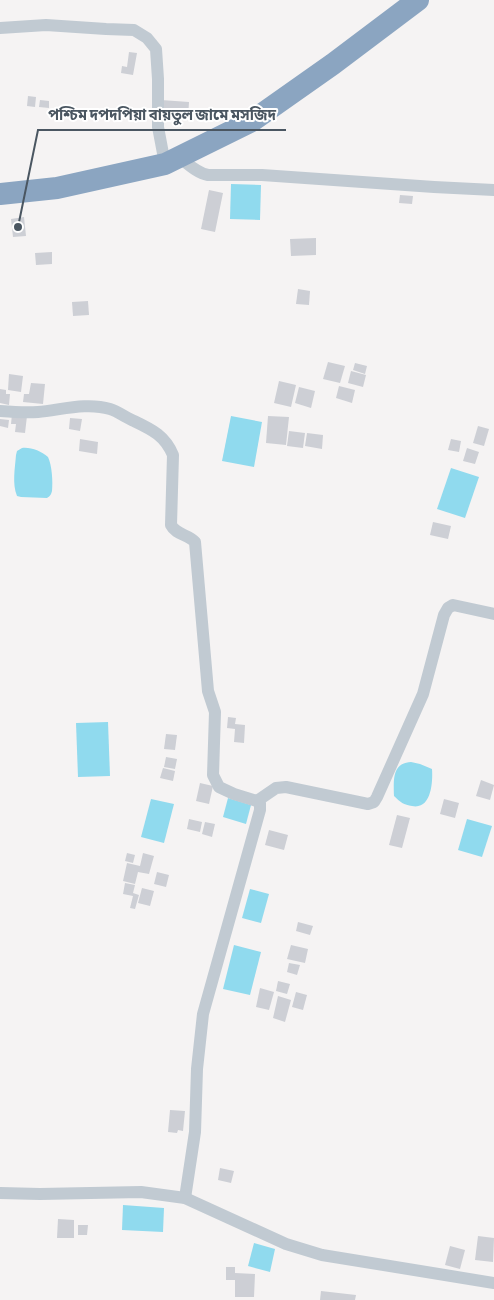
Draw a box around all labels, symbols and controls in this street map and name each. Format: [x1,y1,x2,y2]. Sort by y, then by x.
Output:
callout: পশ্চিম দপদপিয়া বায়তুল জামে মসজিদ [38,100,286,130]
text: পশ্চিম দপদপিয়া বায়তুল জামে মসজিদ [48,106,277,126]

